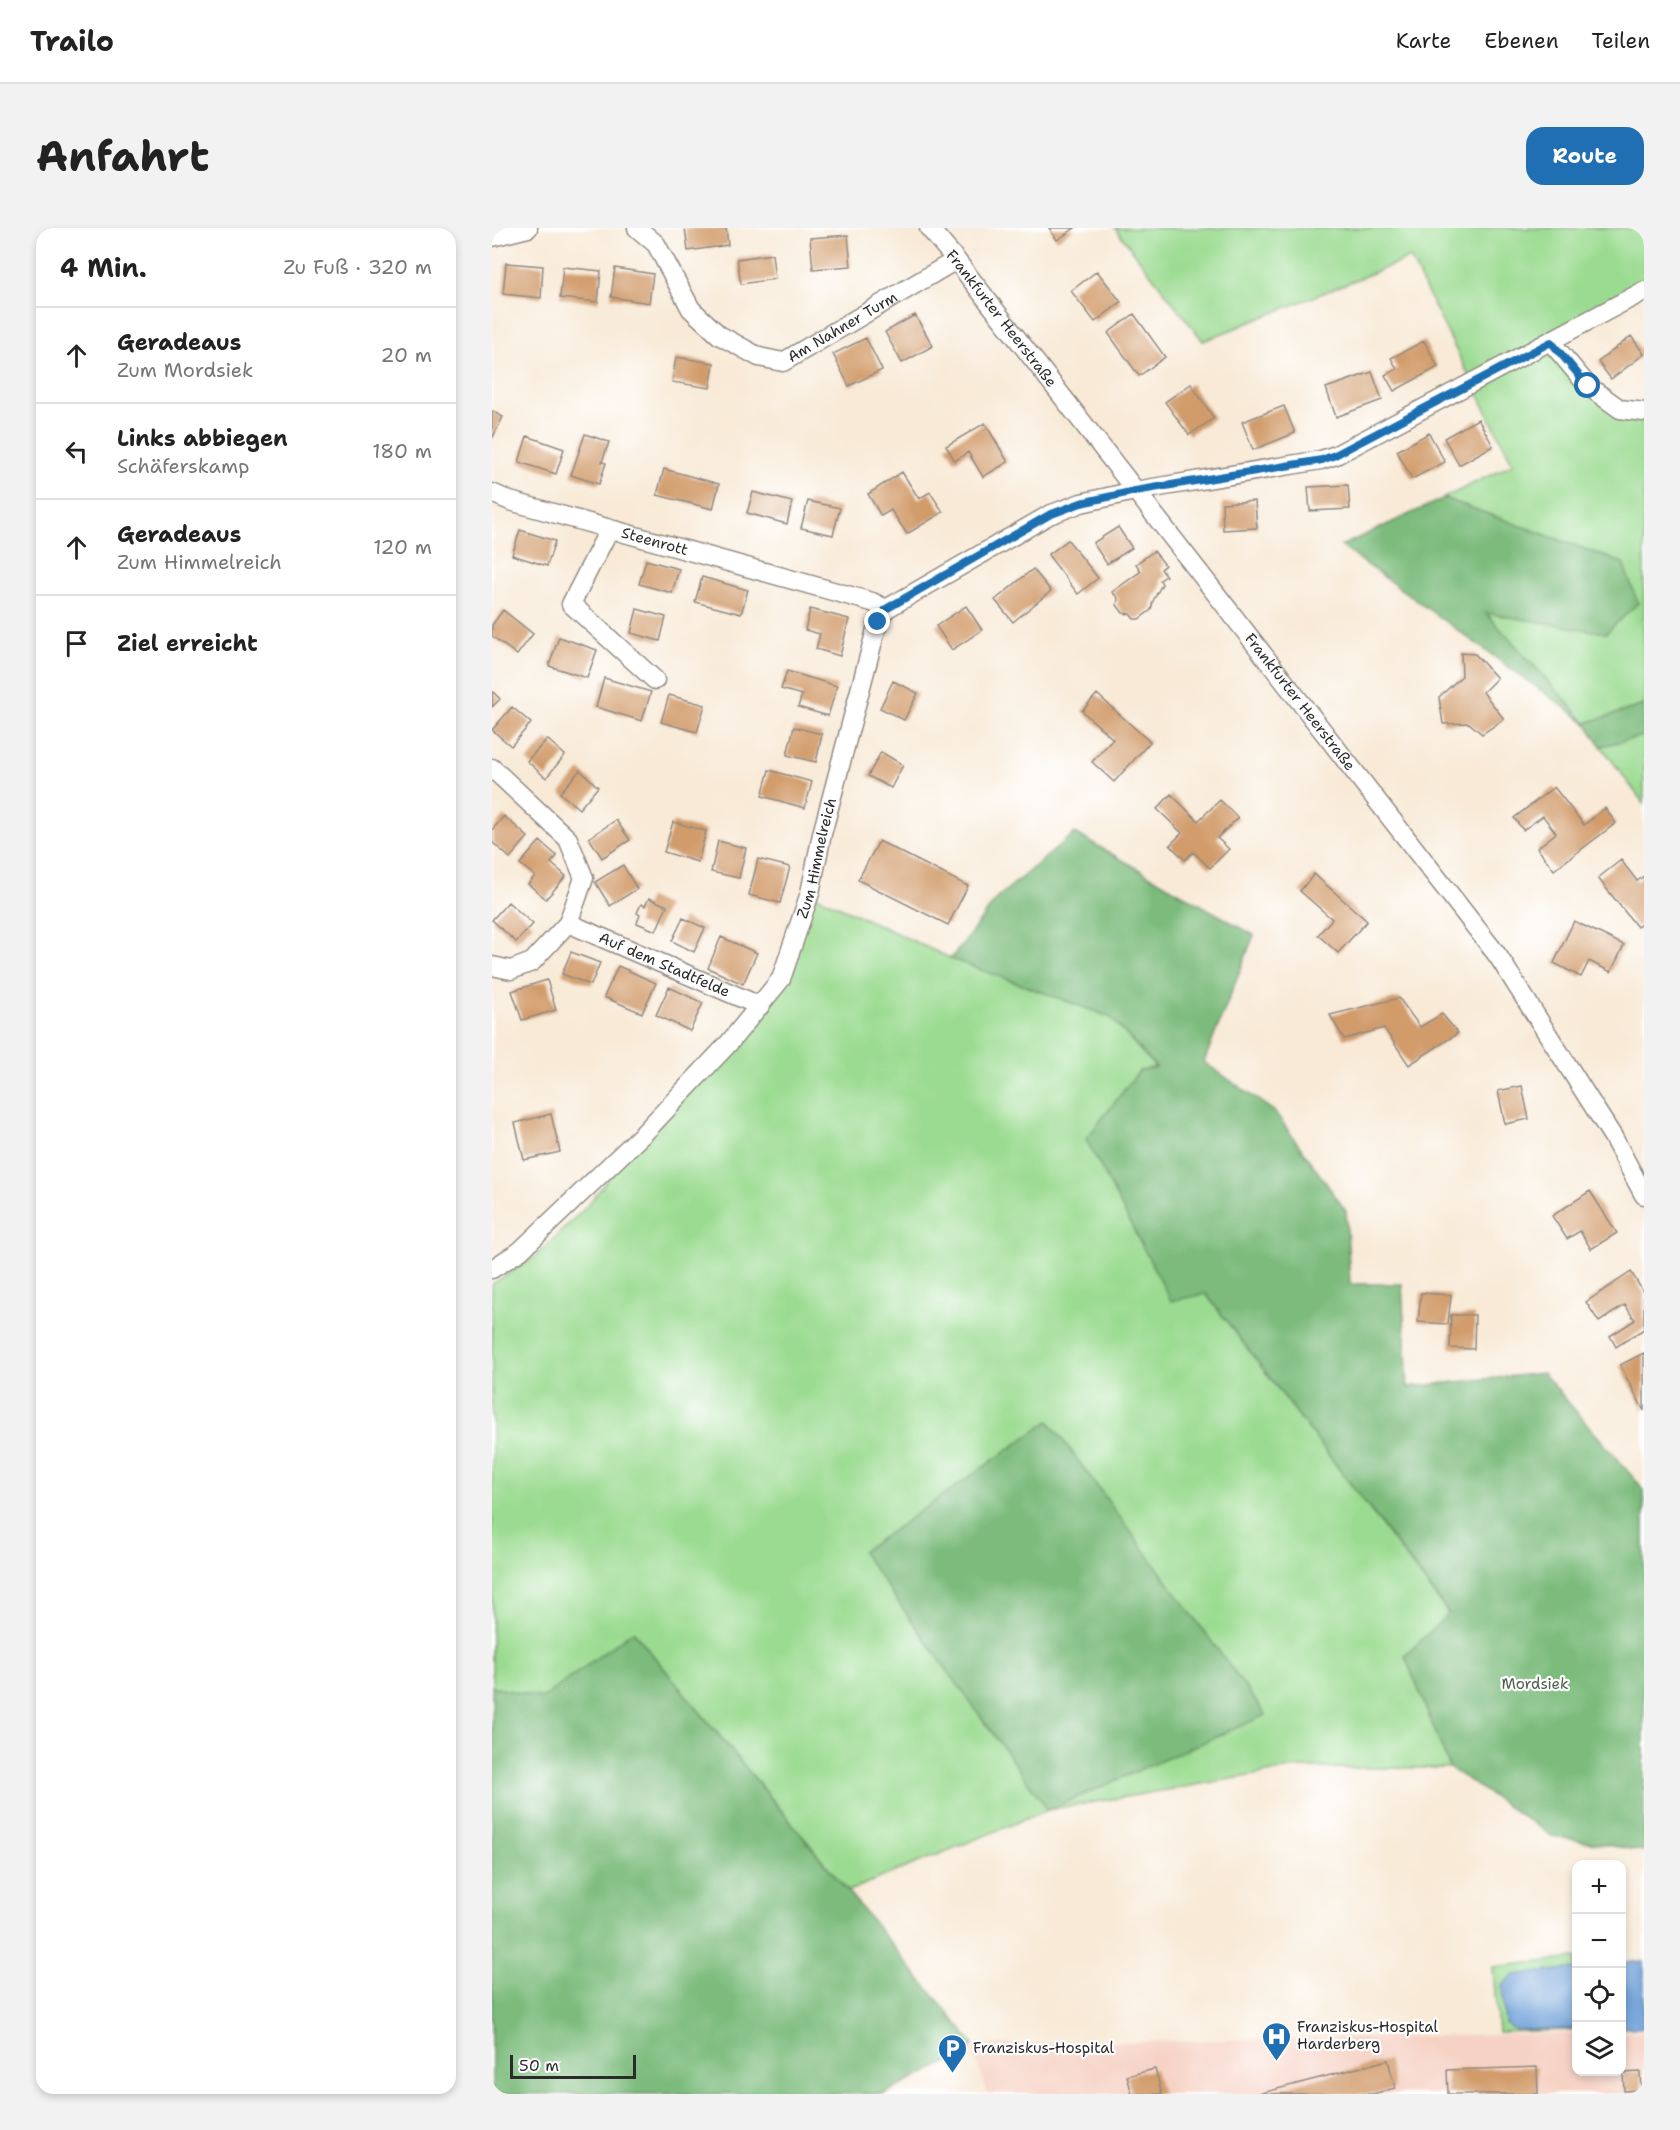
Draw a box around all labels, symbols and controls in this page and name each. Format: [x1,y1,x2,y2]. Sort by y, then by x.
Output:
text: Trailo [30,22,114,60]
text: Karte [1396,27,1451,55]
text: Ebenen [1484,27,1559,55]
text: Teilen [1592,27,1650,55]
button: Route [1526,127,1644,185]
text: Anfahrt [36,128,209,184]
street label: Frankfurter Heerstraße [942,246,1061,391]
text: 4 Min. [60,250,147,285]
text: Zu Fuß · 320 m [283,254,432,280]
street label: Am Nahner Turm [784,287,901,367]
text: Geradeaus [117,328,241,357]
icon: ahead [60,339,93,372]
text: 20 m [381,342,432,368]
text: Zum Mordsiek [117,357,253,383]
route start [1574,372,1600,398]
text: Links abbiegen [117,424,288,453]
icon: left [60,435,93,468]
text: 180 m [372,438,432,464]
text: Schäferskamp [117,453,250,479]
text: Geradeaus [117,520,241,549]
street label: Steenrott [619,523,690,560]
icon: ahead [60,531,93,564]
text: 120 m [373,534,432,560]
text: Zum Himmelreich [117,549,282,575]
route end [864,608,890,634]
icon: arrive [60,627,93,660]
text: Ziel erreicht [117,629,258,658]
street label: Frankfurter Heerstraße [1240,629,1360,775]
street label: Zum Himmelreich [792,796,841,921]
street label: Auf dem Stadtfelde [596,928,733,1002]
park label: Mordsiek [1501,1674,1569,1694]
map controls [1572,1860,1626,2076]
button: + [1572,1860,1626,1914]
button: − [1572,1914,1626,1968]
button: locate [1572,1968,1626,2022]
place label: Franziskus-Hospital Harderberg [1297,2017,1439,2054]
hospital icon: Franziskus-Hospital Harderberg [1260,2020,1292,2062]
button: layers [1572,2022,1626,2076]
parking icon: Franziskus-Hospital [936,2032,968,2074]
place label: Franziskus-Hospital [973,2038,1115,2058]
scale bar [510,2052,636,2080]
text: 50 m [519,2055,559,2076]

